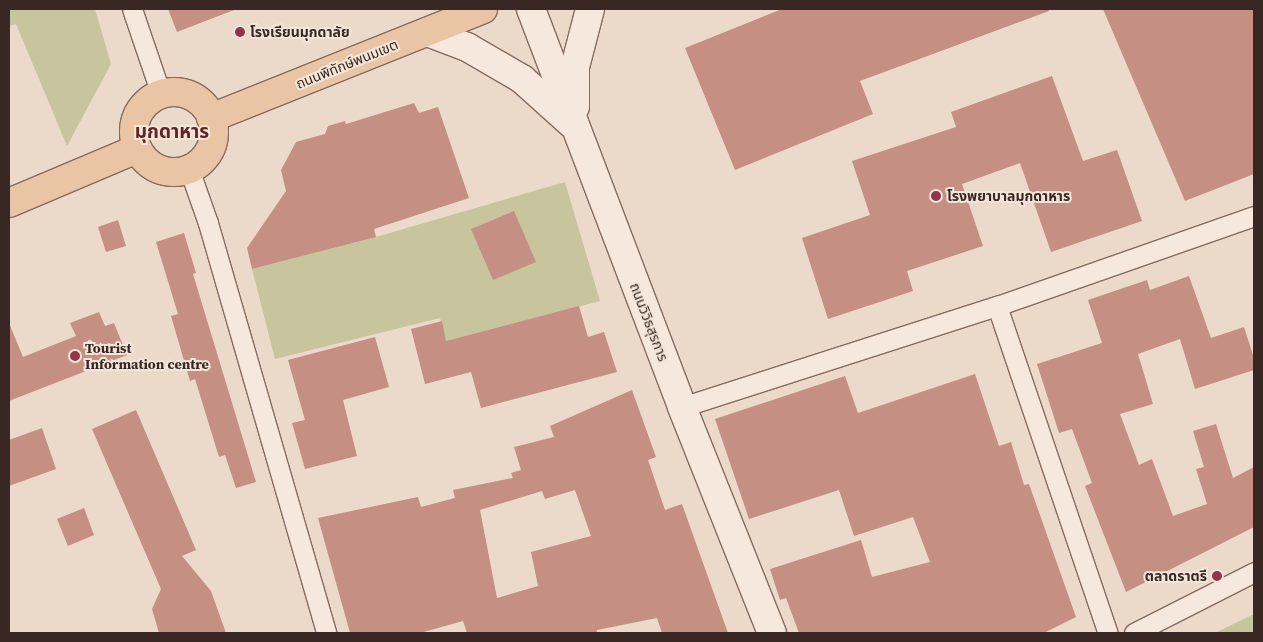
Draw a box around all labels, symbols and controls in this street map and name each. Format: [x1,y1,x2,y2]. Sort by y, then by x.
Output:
place label: โรงเรียนมุกดาลัย [250,24,350,40]
marker: โรงเรียนมุกดาลัย [234,26,246,38]
street label: ถนนพิทักษ์พนมเขต [293,36,401,92]
district label: มุกดาหาร [135,121,209,143]
place label: โรงพยาบาลมุกดาหาร [947,188,1070,204]
marker: โรงพยาบาลมุกดาหาร [929,189,943,203]
street label: ถนนวิวิธสุรการ [626,280,672,364]
place label: Tourist Information centre [85,340,209,372]
marker: Tourist Information centre [69,350,81,362]
place label: ตลาดราตรี [1145,568,1207,584]
marker: ตลาดราตรี [1211,570,1223,582]

